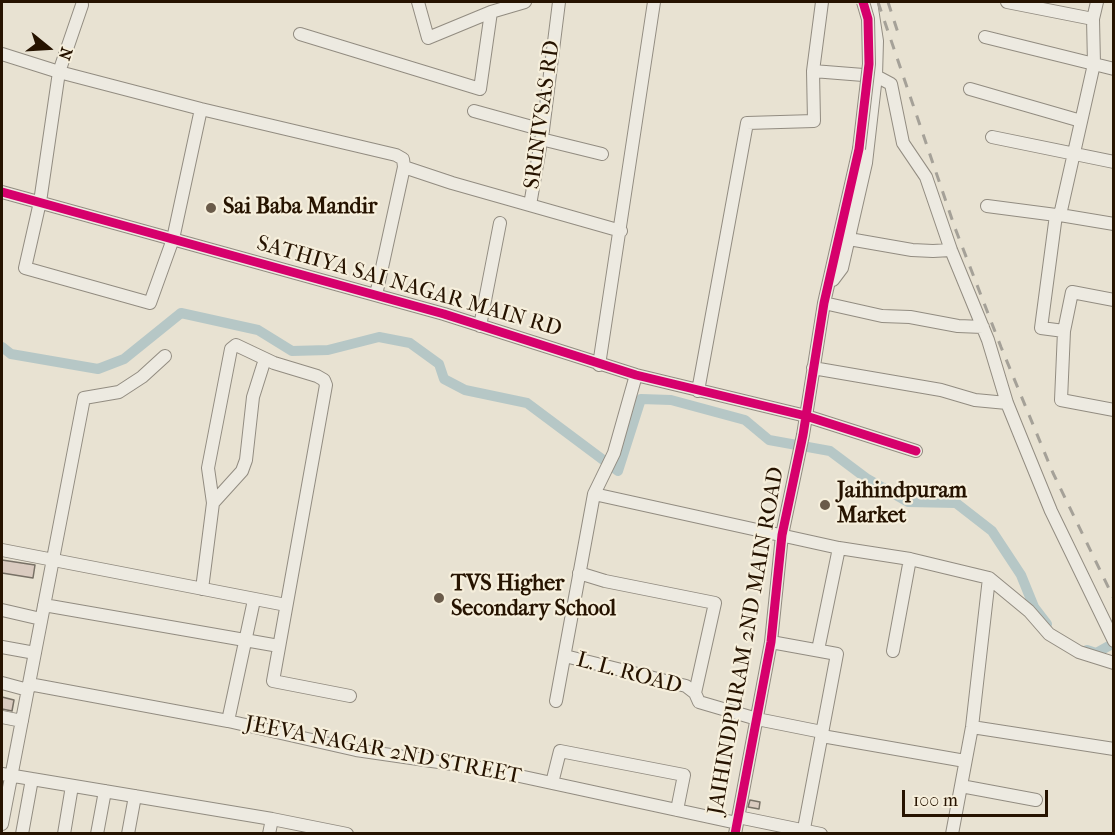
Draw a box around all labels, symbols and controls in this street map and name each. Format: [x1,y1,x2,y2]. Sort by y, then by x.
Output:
north arrow [18,18,78,78]
street label: SRINIVSAS RD [519,39,567,191]
text: N [55,45,77,62]
place label: Sai Baba Mandir [223,195,377,221]
marker: Sai Baba Mandir [204,201,218,215]
street label: SATHIYA SAI NAGAR MAIN RD [253,231,565,343]
street label: JAIHINDPURAM 2ND MAIN ROAD [703,465,791,817]
place label: Jaihindpuram Market [837,479,967,530]
marker: Jaihindpuram Market [818,498,832,512]
place label: TVS Higher Secondary School [451,572,616,624]
marker: TVS Higher Secondary School [432,591,446,605]
street label: L. L. ROAD [574,647,684,701]
street label: JEEVA NAGAR 2ND STREET [243,711,523,791]
scale bar [905,778,1050,816]
text: 100 m [913,790,958,811]

